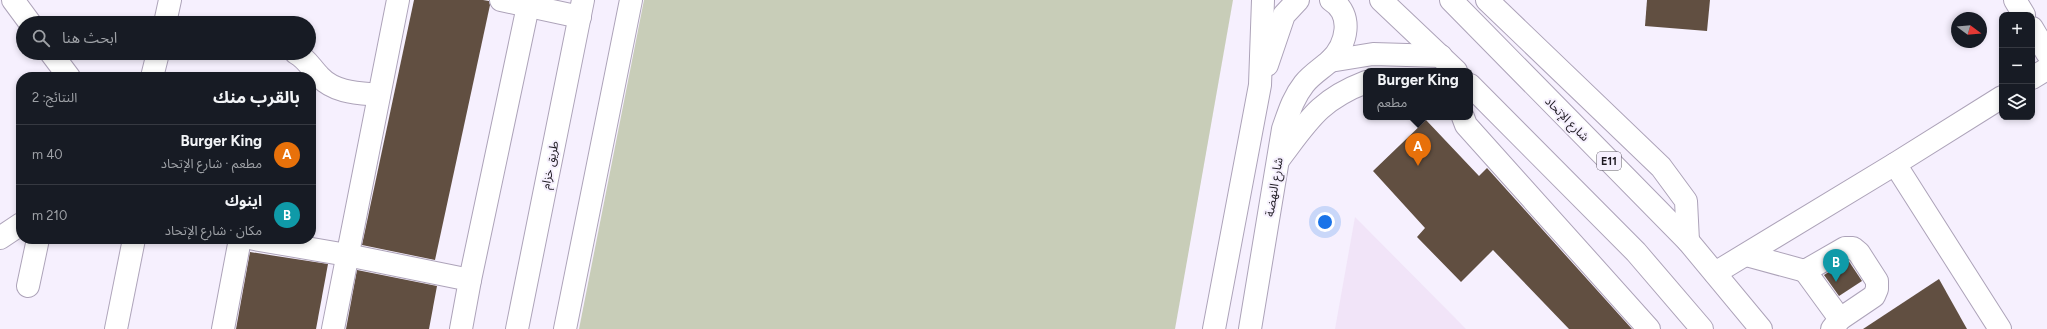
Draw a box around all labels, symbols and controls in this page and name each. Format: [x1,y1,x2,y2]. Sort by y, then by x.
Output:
north arrow [1951,12,1987,48]
map controls [1999,12,2035,120]
button: + [1999,12,2035,48]
search box [16,16,316,60]
icon: search [30,27,52,49]
text: ابحث هنا [62,29,117,47]
button: − [1999,48,2035,84]
popup [1363,68,1473,120]
text: Burger King [1377,71,1459,89]
button: layers [1999,84,2035,120]
text: بالقرب منك [213,87,300,107]
text: النتائج: 2 [32,90,77,105]
street label: شارع الإتحاد [1541,94,1592,145]
text: مطعم [1377,95,1407,110]
text: Burger King [181,132,262,150]
pin: A [1405,133,1431,166]
street label: طريق خزام [538,140,564,191]
text: 40 m [32,147,63,162]
text: A [282,147,292,162]
road number: E11 [1597,152,1621,170]
text: مطعم · شارع الإتحاد [161,156,262,171]
street label: شارع النهضة [1262,156,1288,218]
text: اينوك [225,192,262,210]
text: 210 m [32,208,67,223]
text: B [283,208,291,223]
your location [1315,212,1335,232]
text: مكان · شارع الإتحاد [165,223,262,238]
pin: B [1823,249,1849,282]

